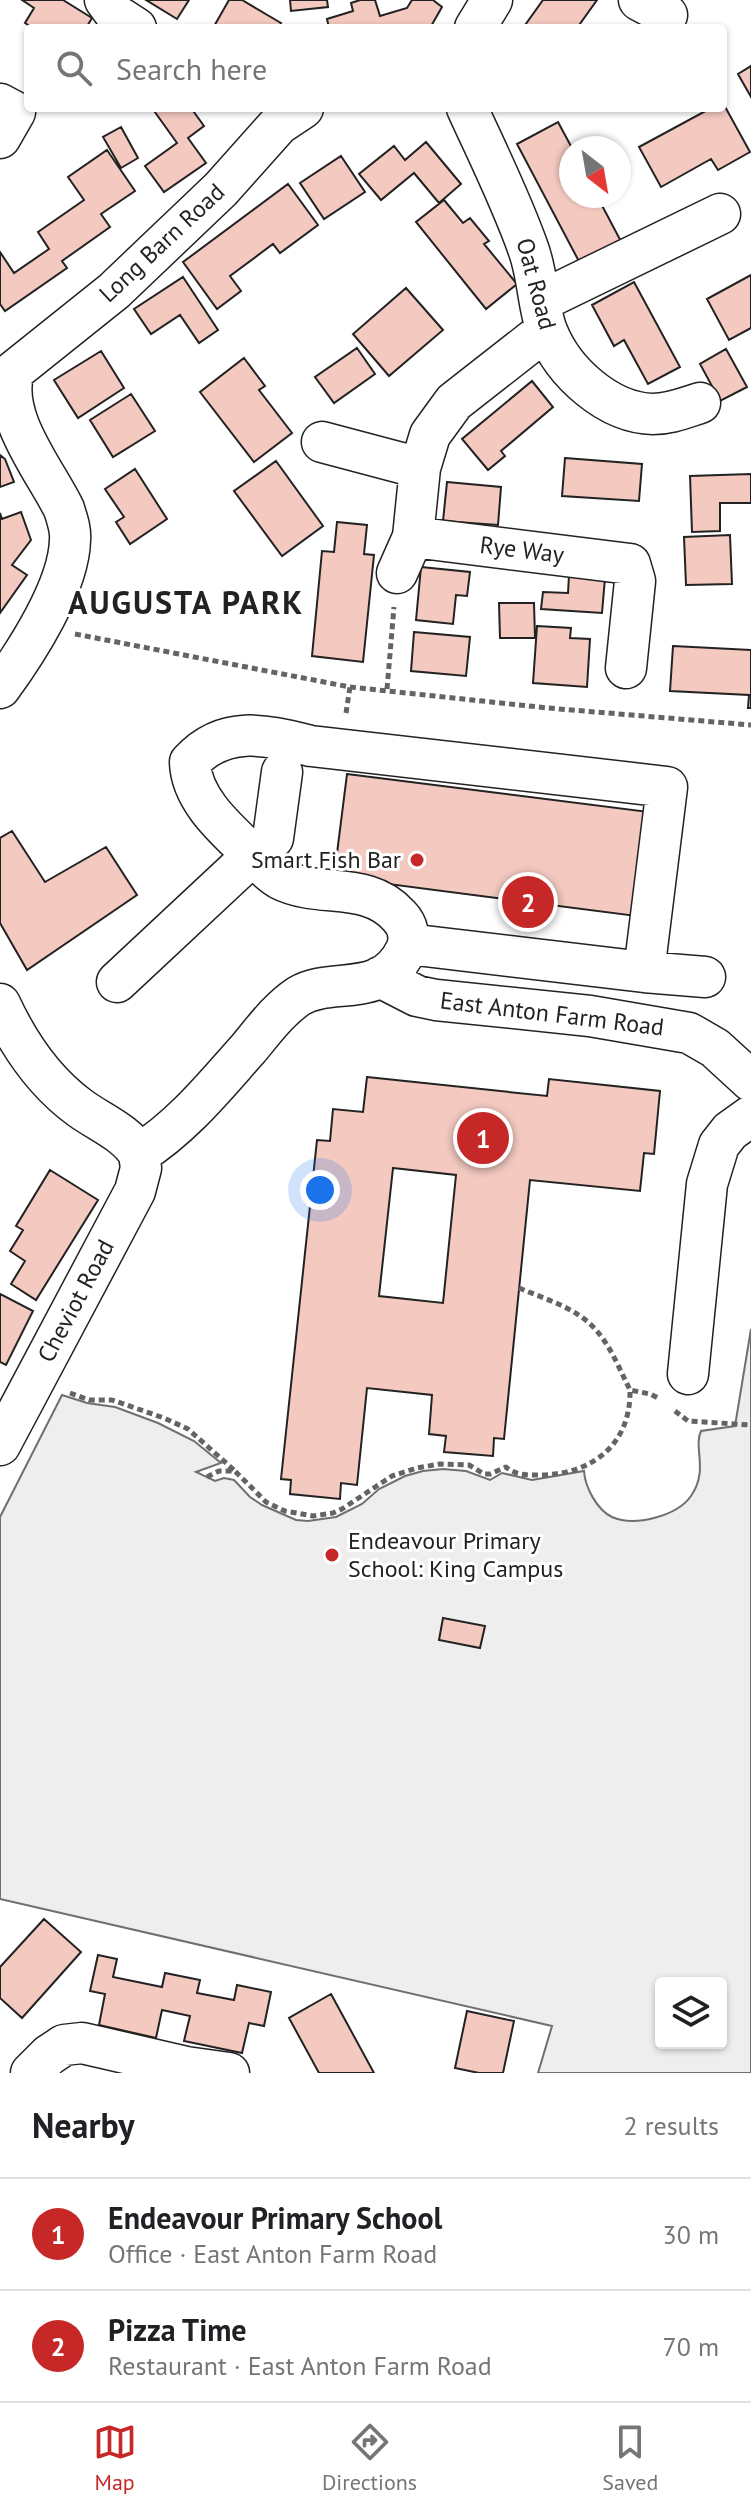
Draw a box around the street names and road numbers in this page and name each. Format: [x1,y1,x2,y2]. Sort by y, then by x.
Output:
street label: Long Barn Road [92,176,231,309]
street label: Oat Road [509,235,564,333]
street label: Rye Way [478,529,566,570]
street label: East Anton Farm Road [438,984,666,1043]
street label: Cheviot Road [30,1234,121,1368]

